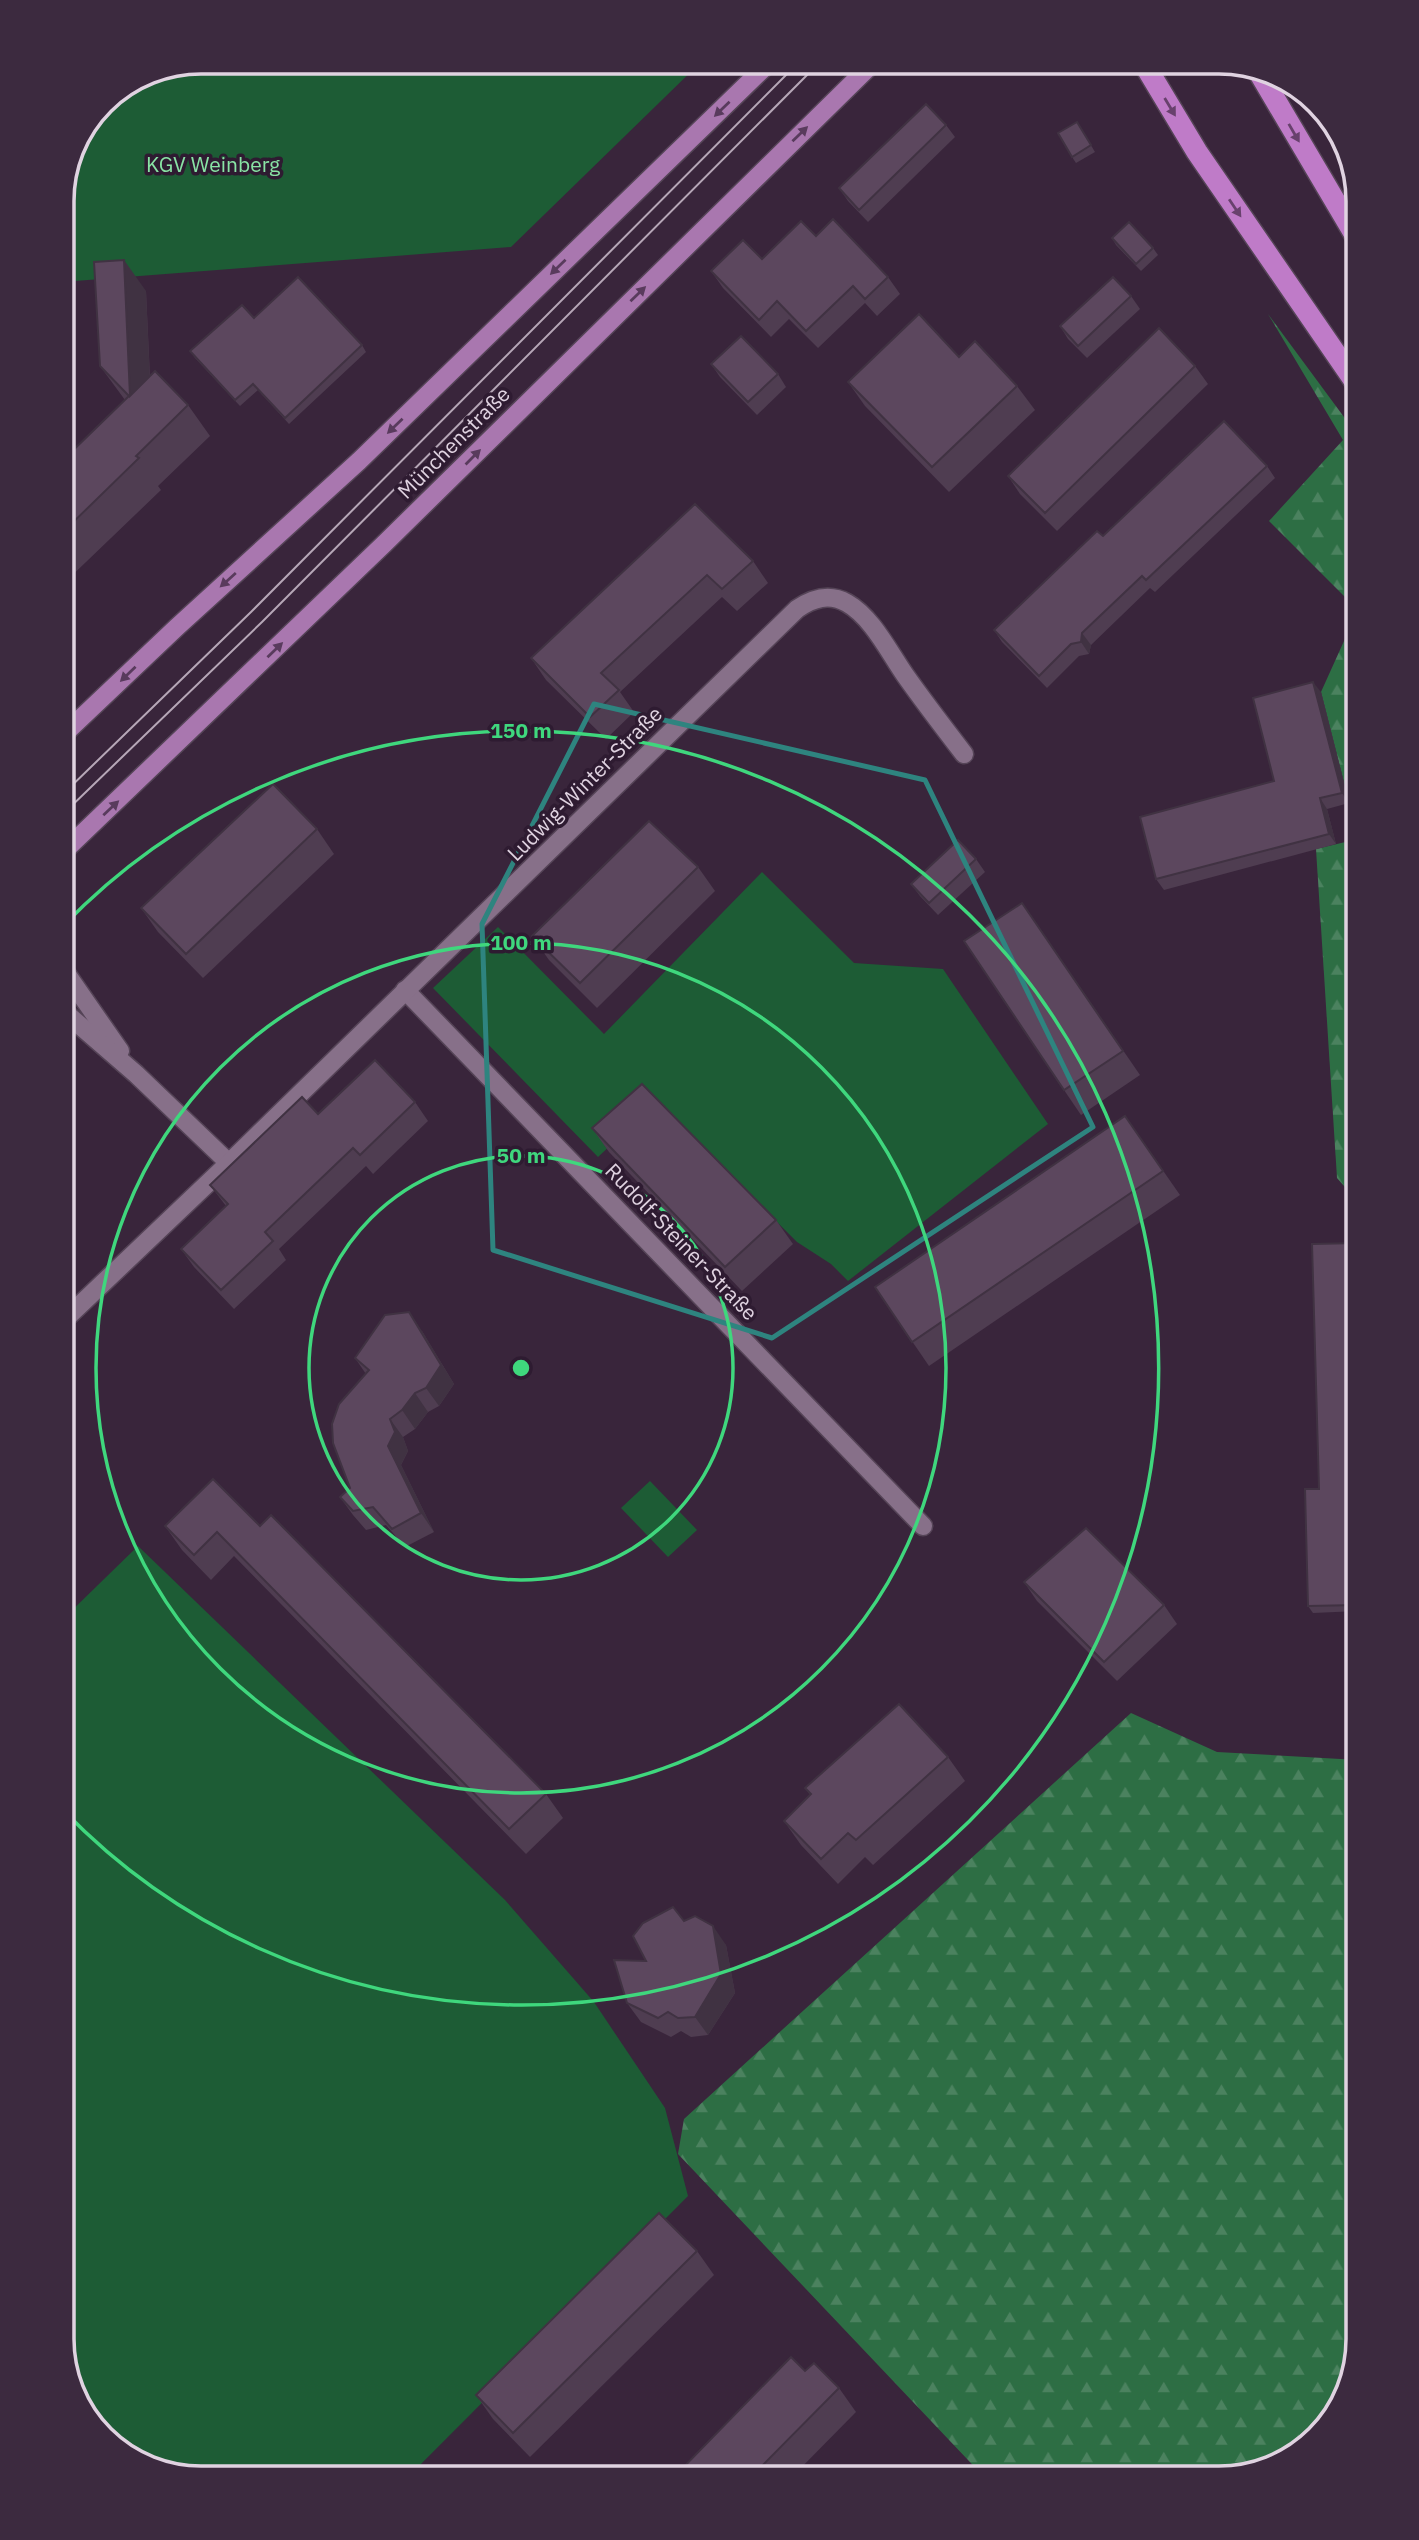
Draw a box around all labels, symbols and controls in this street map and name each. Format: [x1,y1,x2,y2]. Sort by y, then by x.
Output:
one-way arrow [1164,97,1176,116]
one-way arrow [713,101,731,117]
one-way arrow [1288,123,1300,142]
one-way arrow [791,127,808,143]
park label: KGV Weinberg [146,150,280,178]
one-way arrow [1228,199,1242,217]
one-way arrow [550,258,567,274]
one-way arrow [630,286,646,303]
street label: Münchenstraße [391,380,516,505]
one-way arrow [387,417,404,433]
one-way arrow [464,449,481,465]
one-way arrow [219,572,237,588]
one-way arrow [267,642,283,658]
one-way arrow [119,665,136,682]
street label: Ludwig-Winter-Straße [501,700,668,867]
text: 150 m [490,716,552,744]
one-way arrow [102,800,119,816]
text: 100 m [490,928,552,956]
text: 50 m [497,1141,545,1169]
street label: Rudolf-Steiner-Straße [599,1157,764,1326]
centre of rings [509,1356,533,1380]

